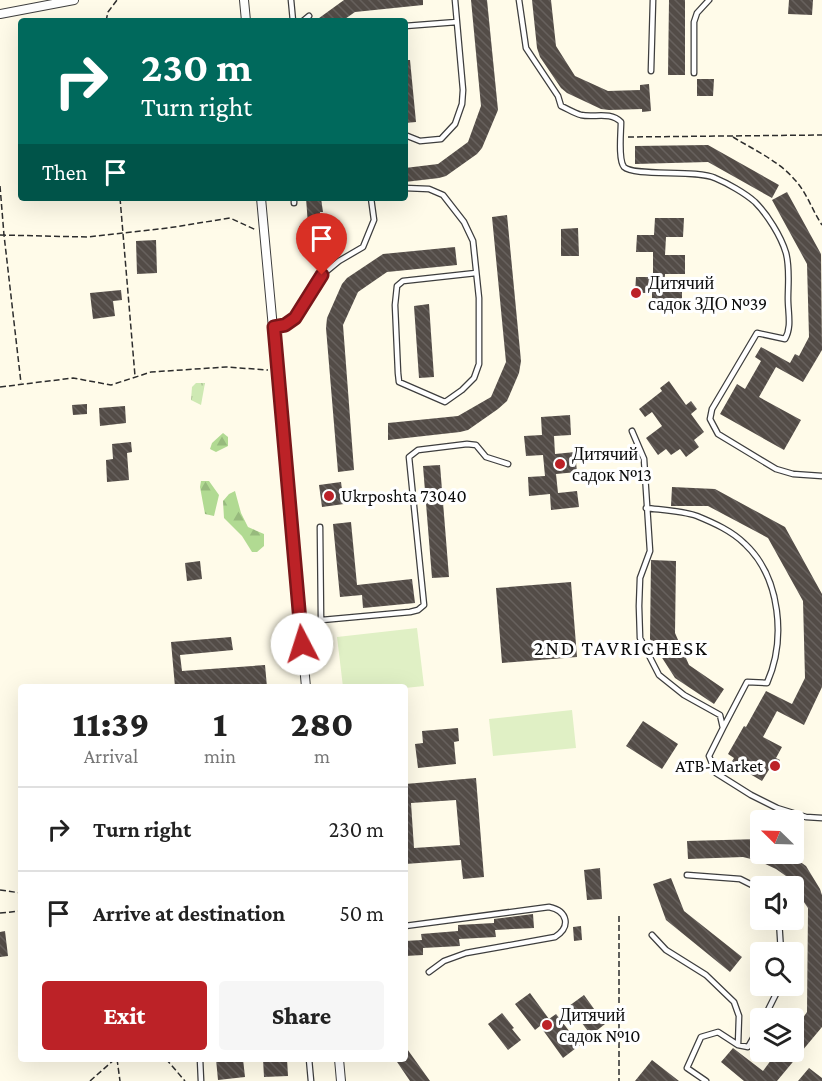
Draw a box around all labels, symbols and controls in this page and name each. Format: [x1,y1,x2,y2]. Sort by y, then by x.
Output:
icon: right [42,42,120,120]
text: 230 m [141,43,252,90]
text: Turn right [141,92,252,122]
icon: arrive [99,156,132,189]
text: Then [42,160,87,185]
pin [296,213,347,275]
icon: arrive [305,222,338,255]
place label: Дитячий садок ЗДО №39 [648,273,767,314]
marker: Дитячий садок ЗДО №39 [629,286,643,300]
place label: Дитячий садок №13 [572,444,652,485]
marker: Дитячий садок №13 [553,457,567,471]
place label: Ukrposhta 73040 [341,486,467,506]
marker: Ukrposhta 73040 [322,489,336,503]
position arrow [270,612,334,676]
district label: 2ND TAVRICHESK [534,636,708,660]
text: 11:39 [73,704,149,744]
text: 1 [213,704,227,744]
text: 280 [291,704,353,744]
text: Arrival [84,745,138,767]
text: min [204,745,236,767]
text: m [314,745,330,767]
place label: ATB-Market [675,756,764,776]
marker: ATB-Market [768,759,782,773]
north arrow [750,810,804,864]
map controls [750,810,804,1062]
icon: right [42,813,75,846]
text: Turn right [93,817,191,842]
text: 230 m [329,817,384,842]
button: sound [750,876,804,930]
icon: arrive [42,897,75,930]
text: Arrive at destination [93,901,285,926]
text: 50 m [339,901,384,926]
button: search [750,942,804,996]
button: Exit [42,981,207,1050]
button: Share [219,981,384,1050]
place label: Дитячий садок №10 [559,1005,641,1046]
button: layers [750,1008,804,1062]
marker: Дитячий садок №10 [540,1018,554,1032]

